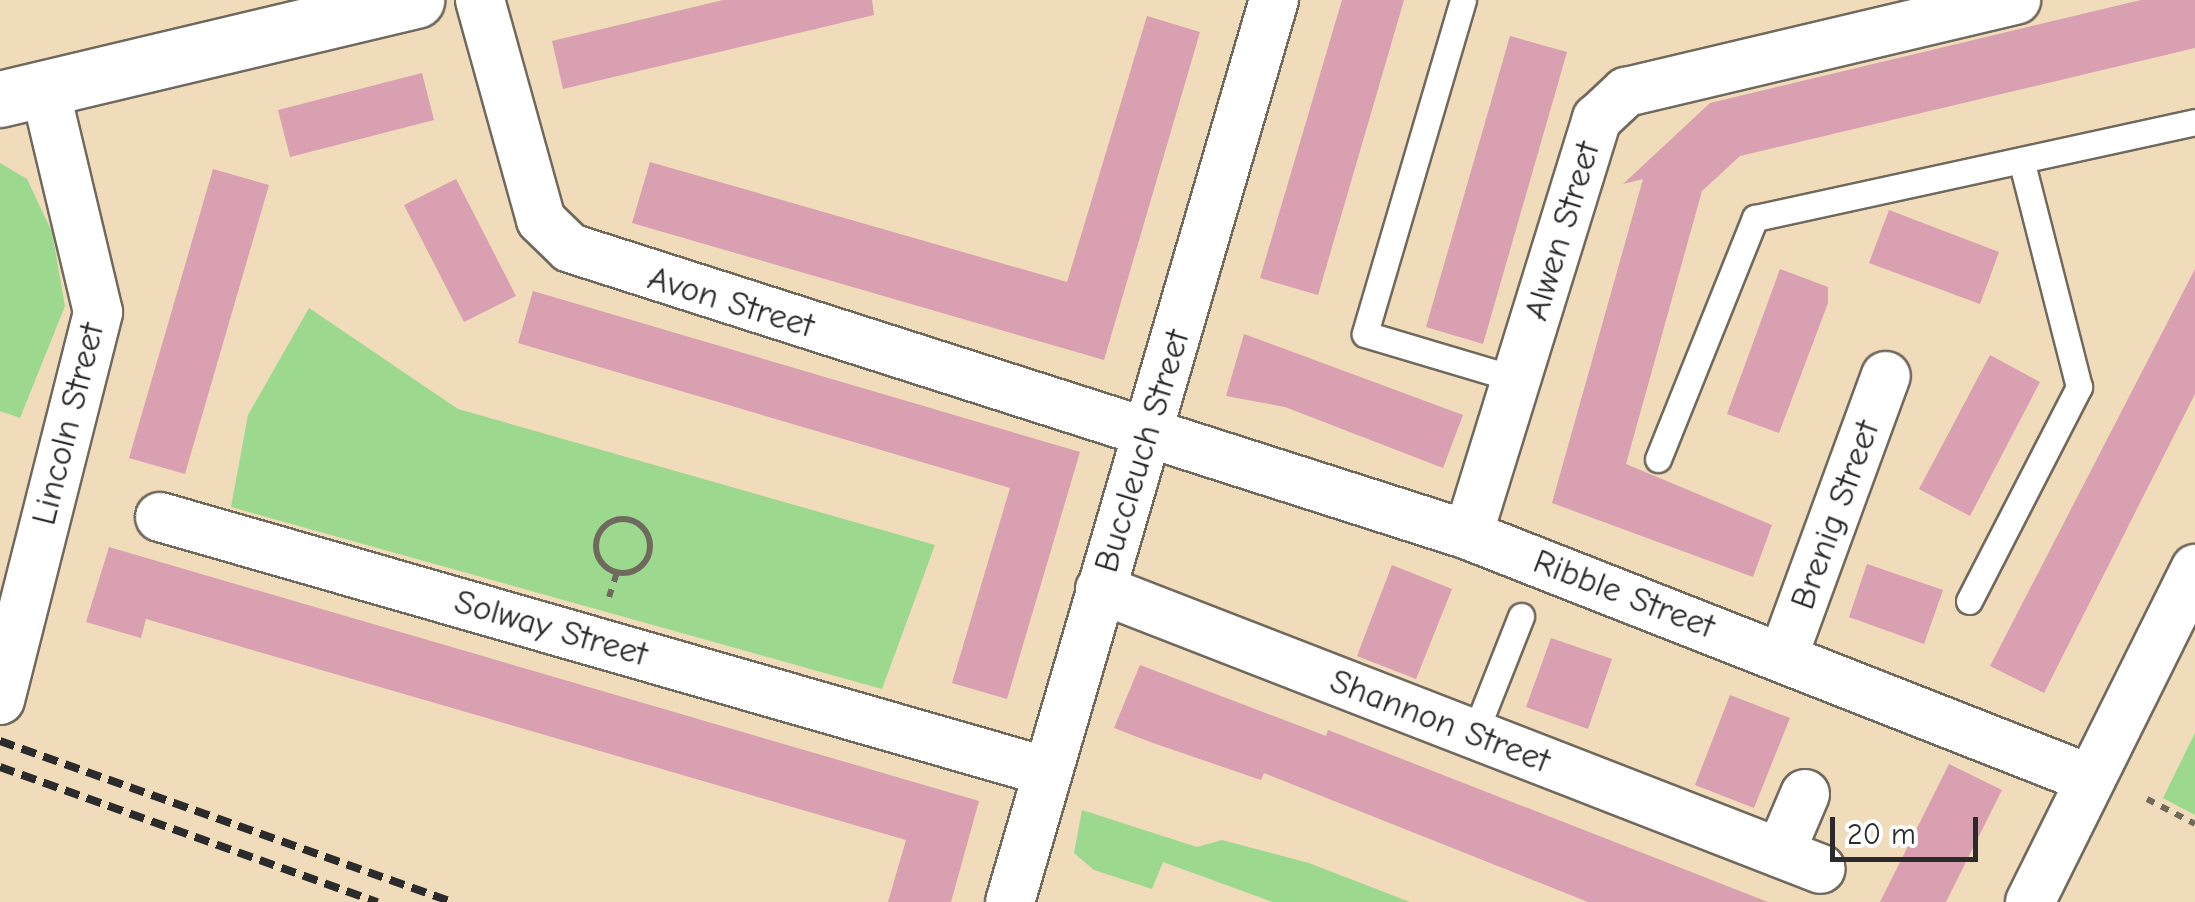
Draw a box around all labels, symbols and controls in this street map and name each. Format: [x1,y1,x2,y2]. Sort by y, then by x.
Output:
street label: Alwen Street [1515,137,1609,325]
street label: Avon Street [643,257,819,347]
street label: Lincoln Street [23,319,113,529]
street label: Buccleuch Street [1085,325,1199,577]
street label: Brenig Street [1781,415,1889,615]
street label: Ribble Street [1527,540,1721,648]
street label: Solway Street [450,580,652,676]
street label: Shannon Street [1324,660,1556,782]
scale bar [1835,797,1982,859]
text: 20 m [1847,817,1916,852]

